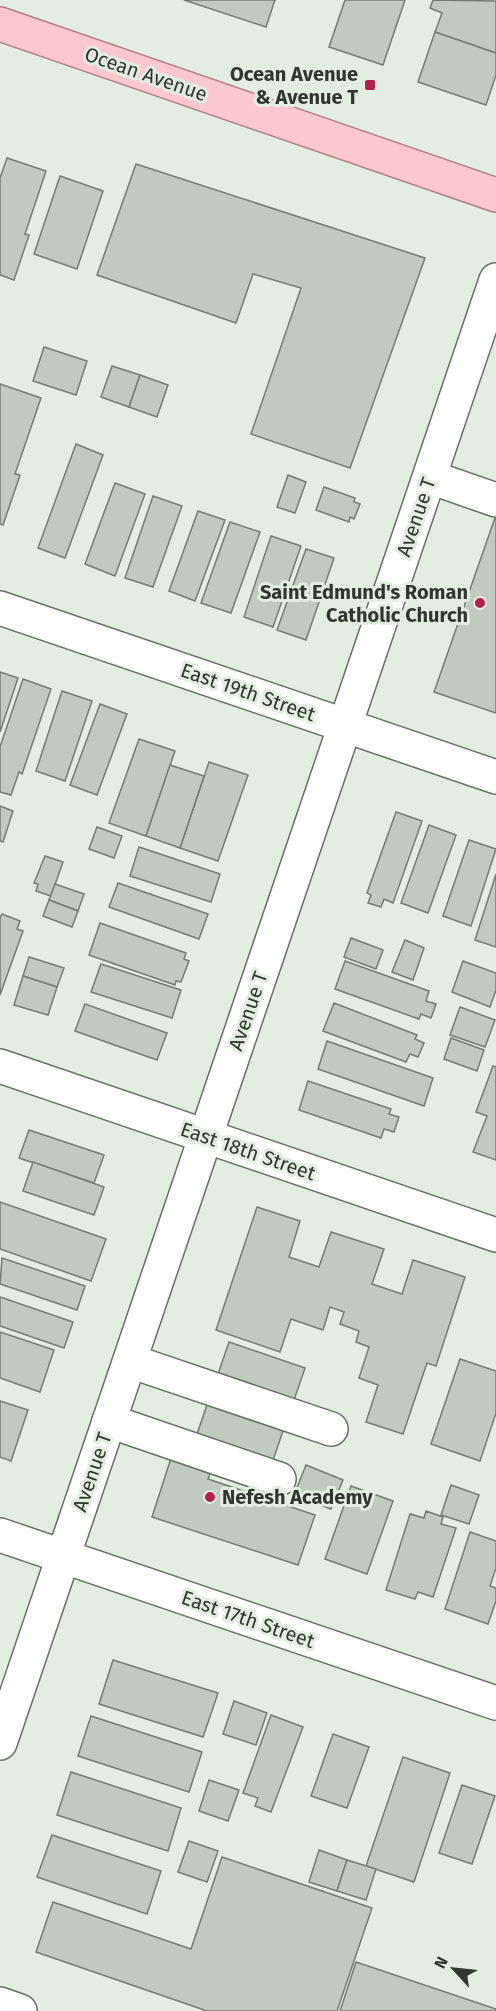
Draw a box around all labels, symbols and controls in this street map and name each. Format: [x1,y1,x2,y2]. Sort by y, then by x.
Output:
street label: Ocean Avenue [82,42,210,106]
place label: Ocean Avenue & Avenue T [230,62,358,109]
marker: Ocean Avenue & Avenue T [363,78,377,92]
street label: Avenue T [391,474,441,560]
place label: Saint Edmund's Roman Catholic Church [260,580,468,627]
marker: Saint Edmund's Roman Catholic Church [473,596,487,610]
street label: East 19th Street [178,658,319,726]
street label: Avenue T [223,968,273,1054]
street label: East 18th Street [177,1117,319,1186]
street label: Avenue T [67,1429,117,1515]
place label: Nefesh Academy [222,1485,373,1509]
marker: Nefesh Academy [203,1490,217,1504]
street label: East 17th Street [178,1585,318,1653]
north arrow [424,1939,484,1999]
text: N [430,1953,452,1971]

